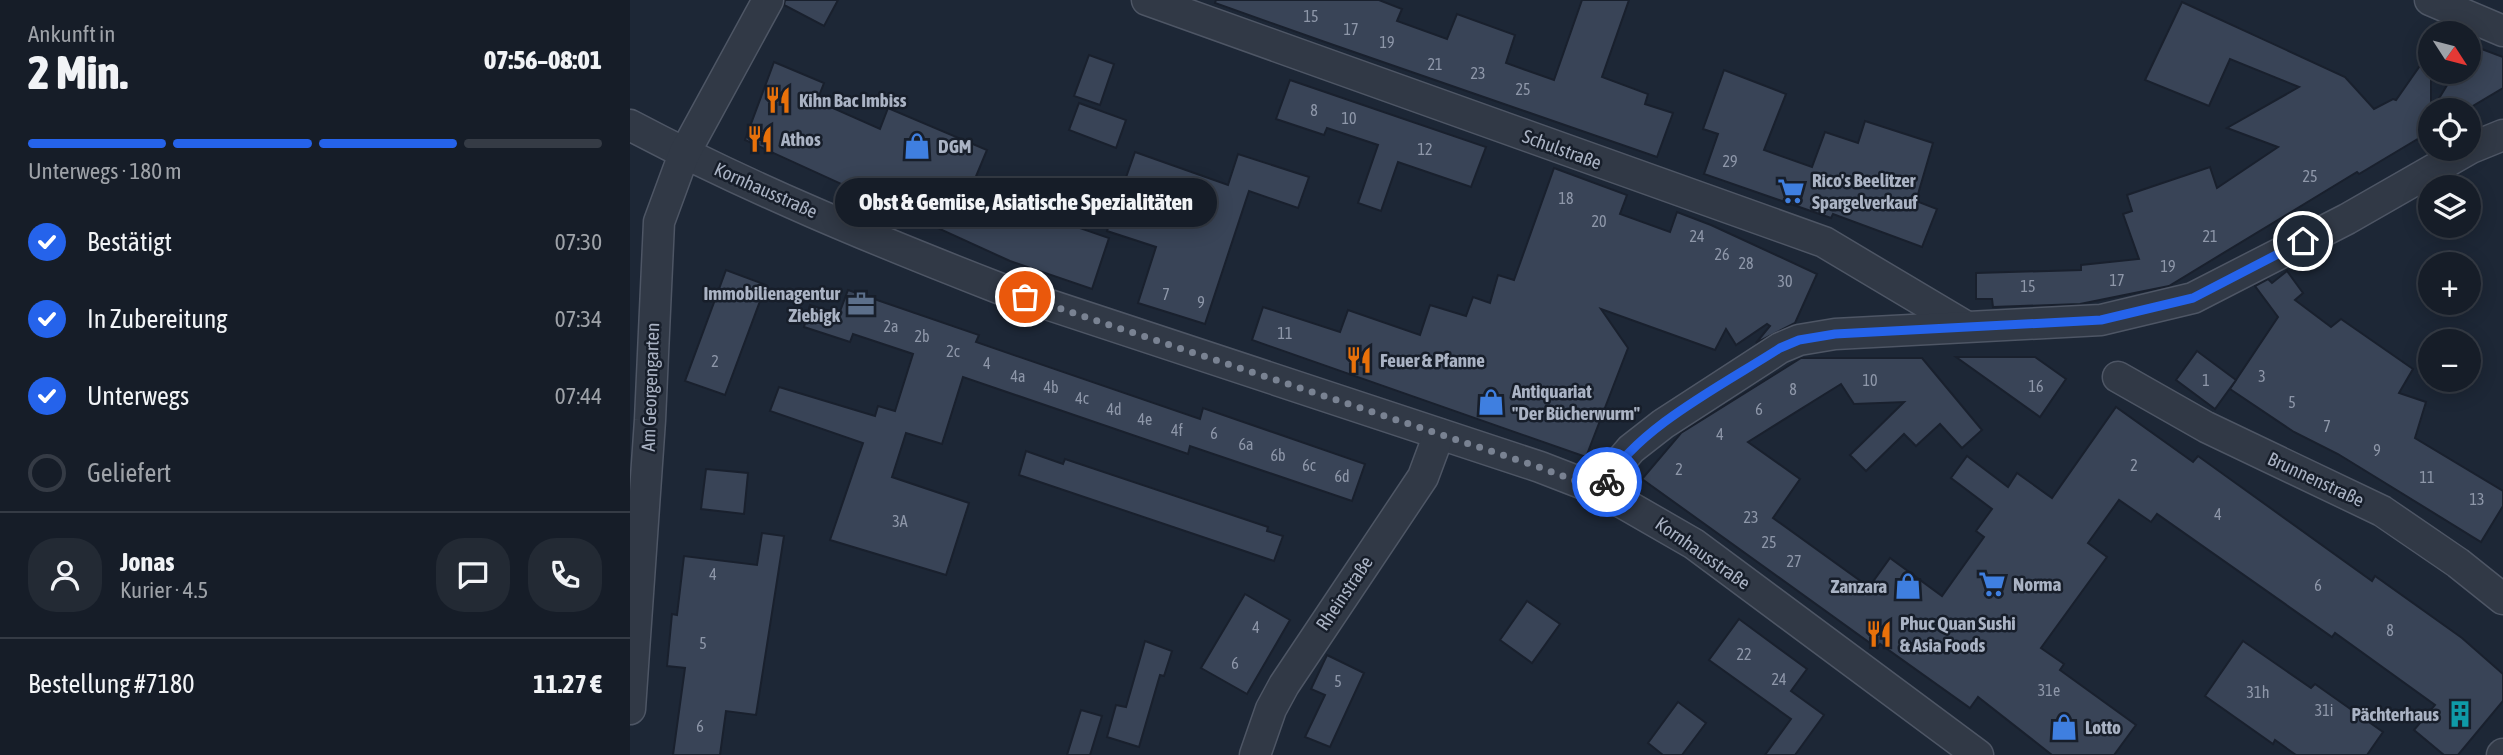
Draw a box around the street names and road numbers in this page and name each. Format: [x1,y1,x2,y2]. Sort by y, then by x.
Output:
street label: Schulstraße [1520,125,1604,173]
street label: Kornhausstraße [711,157,821,223]
street label: Am Georgengarten [637,322,663,452]
street label: Brunnenstraße [2264,447,2368,511]
street label: Kornhausstraße [1651,512,1755,594]
street label: Rheinstraße [1311,552,1377,634]

